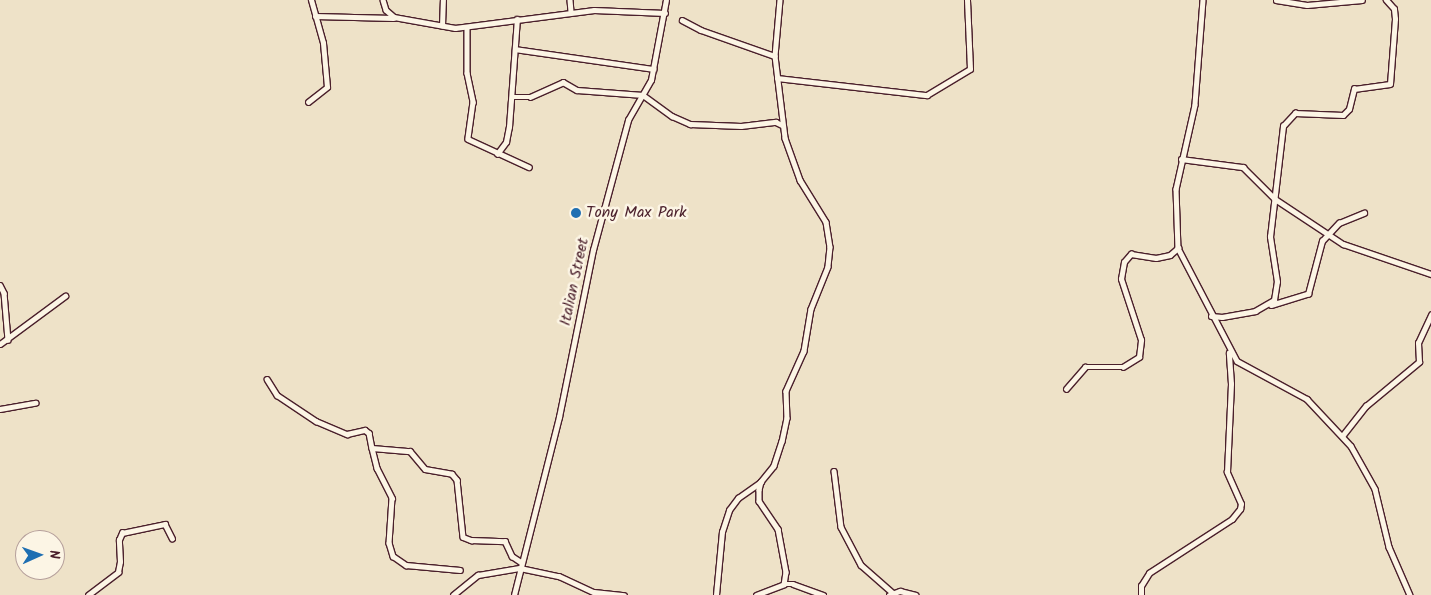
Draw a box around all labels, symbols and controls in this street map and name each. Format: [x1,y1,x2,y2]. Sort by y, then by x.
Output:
place label: Tony Max Park [586,203,687,223]
marker: Tony Max Park [570,207,582,219]
street label: Italian Street [556,236,594,328]
north arrow [15,530,65,580]
text: N [43,550,65,559]

